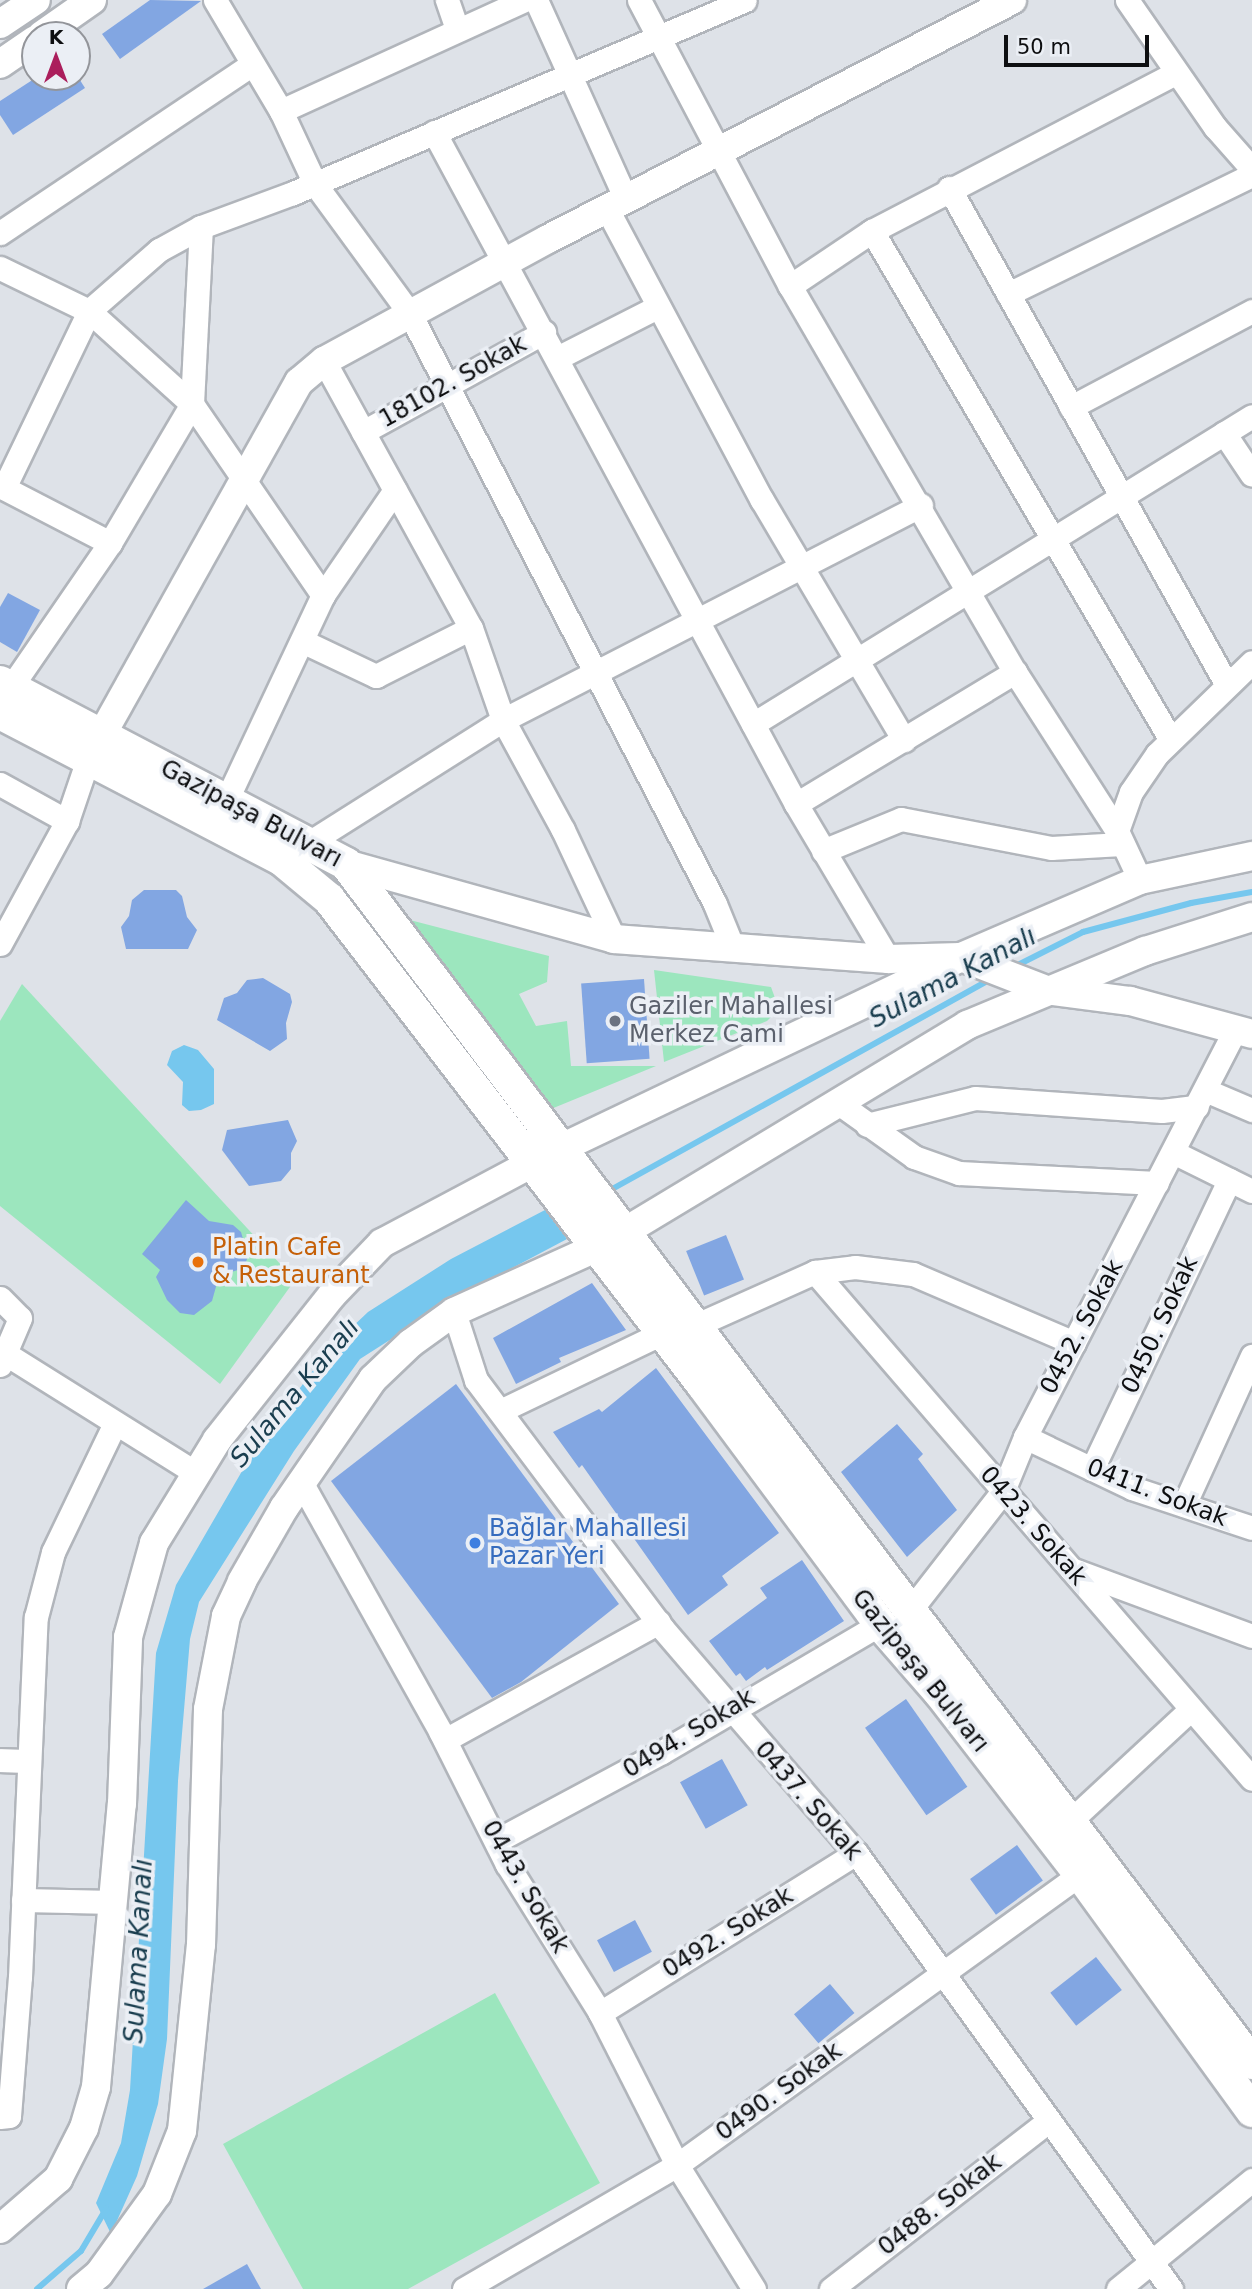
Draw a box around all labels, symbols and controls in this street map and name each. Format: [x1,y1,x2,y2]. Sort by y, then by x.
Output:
north arrow [21,21,91,91]
scale bar [1007,21,1152,65]
text: K [49,26,63,48]
text: 50 m [1017,35,1071,59]
street label: 18102. Sokak [374,330,532,434]
street label: Gazipaşa Bulvarı [155,754,347,874]
water label: Sulama Kanalı [864,921,1042,1035]
place label: Gaziler Mahallesi Merkez Cami [629,993,833,1049]
marker: Gaziler Mahallesi Merkez Cami [607,1013,623,1029]
place label: Platin Cafe & Restaurant [212,1234,370,1290]
street label: 0450. Sokak [1116,1252,1204,1398]
marker: Platin Cafe & Restaurant [190,1254,206,1270]
street label: 0452. Sokak [1034,1255,1130,1399]
water label: Sulama Kanalı [224,1312,366,1474]
street label: 0411. Sokak [1083,1453,1231,1533]
street label: 0423. Sokak [973,1461,1093,1591]
place label: Bağlar Mahallesi Pazar Yeri [489,1515,687,1571]
marker: Bağlar Mahallesi Pazar Yeri [467,1535,483,1551]
street label: Gazipaşa Bulvarı [846,1584,994,1758]
street label: 0494. Sokak [618,1683,760,1785]
street label: 0437. Sokak [748,1736,868,1866]
street label: 0443. Sokak [475,1816,575,1958]
water label: Sulama Kanalı [119,1858,159,2044]
street label: 0492. Sokak [657,1881,799,1985]
street label: 0490. Sokak [711,2037,847,2147]
street label: 0488. Sokak [873,2148,1007,2262]

